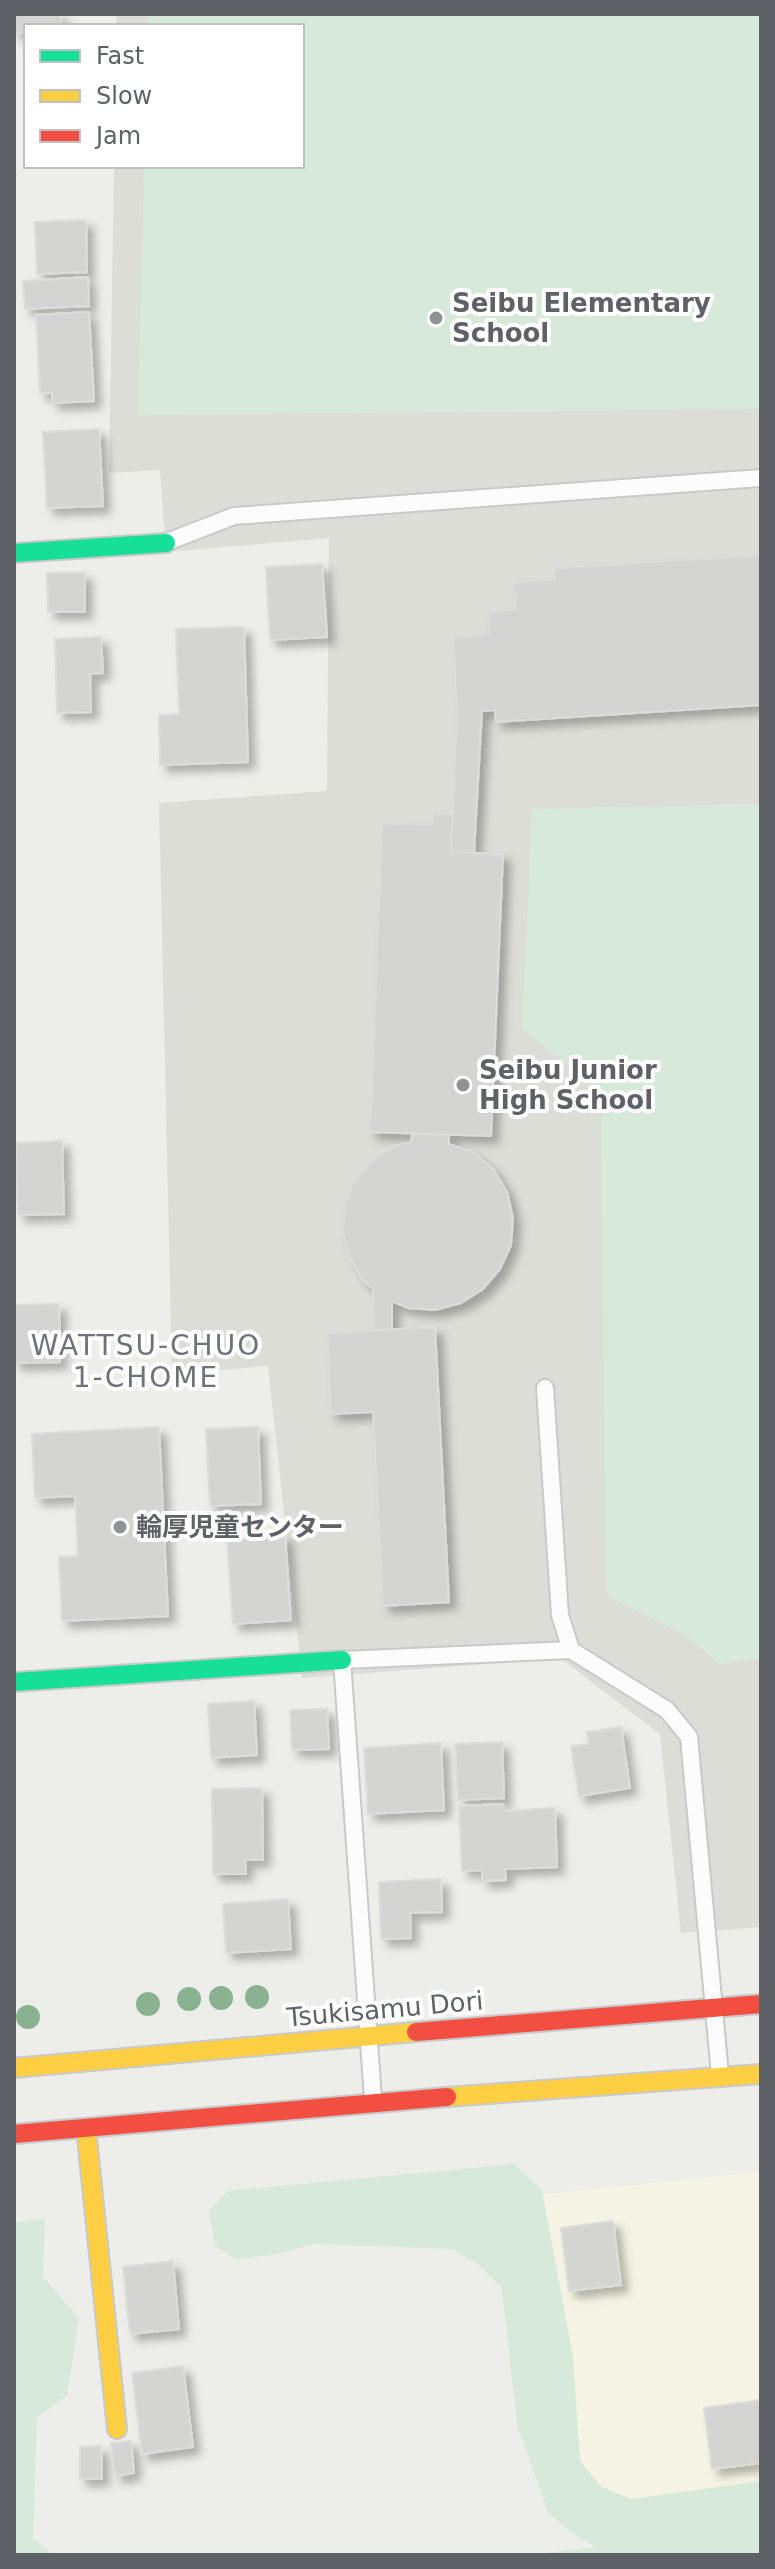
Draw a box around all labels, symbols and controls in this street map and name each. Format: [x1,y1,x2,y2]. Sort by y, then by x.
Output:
legend [24,24,304,168]
text: Fast [96,42,144,70]
text: Slow [96,82,152,110]
text: Jam [94,122,141,150]
place label: Seibu Elementary School [452,288,711,348]
marker: Seibu Elementary School [427,309,445,327]
place label: Seibu Junior High School [479,1055,657,1115]
marker: Seibu Junior High School [454,1076,472,1094]
district label: WATTSU-CHUO 1-CHOME [31,1329,261,1394]
place label: 輪厚児童センター [136,1512,344,1542]
marker: 輪厚児童センター [111,1518,129,1536]
street label: Tsukisamu Dori [284,1985,485,2033]

